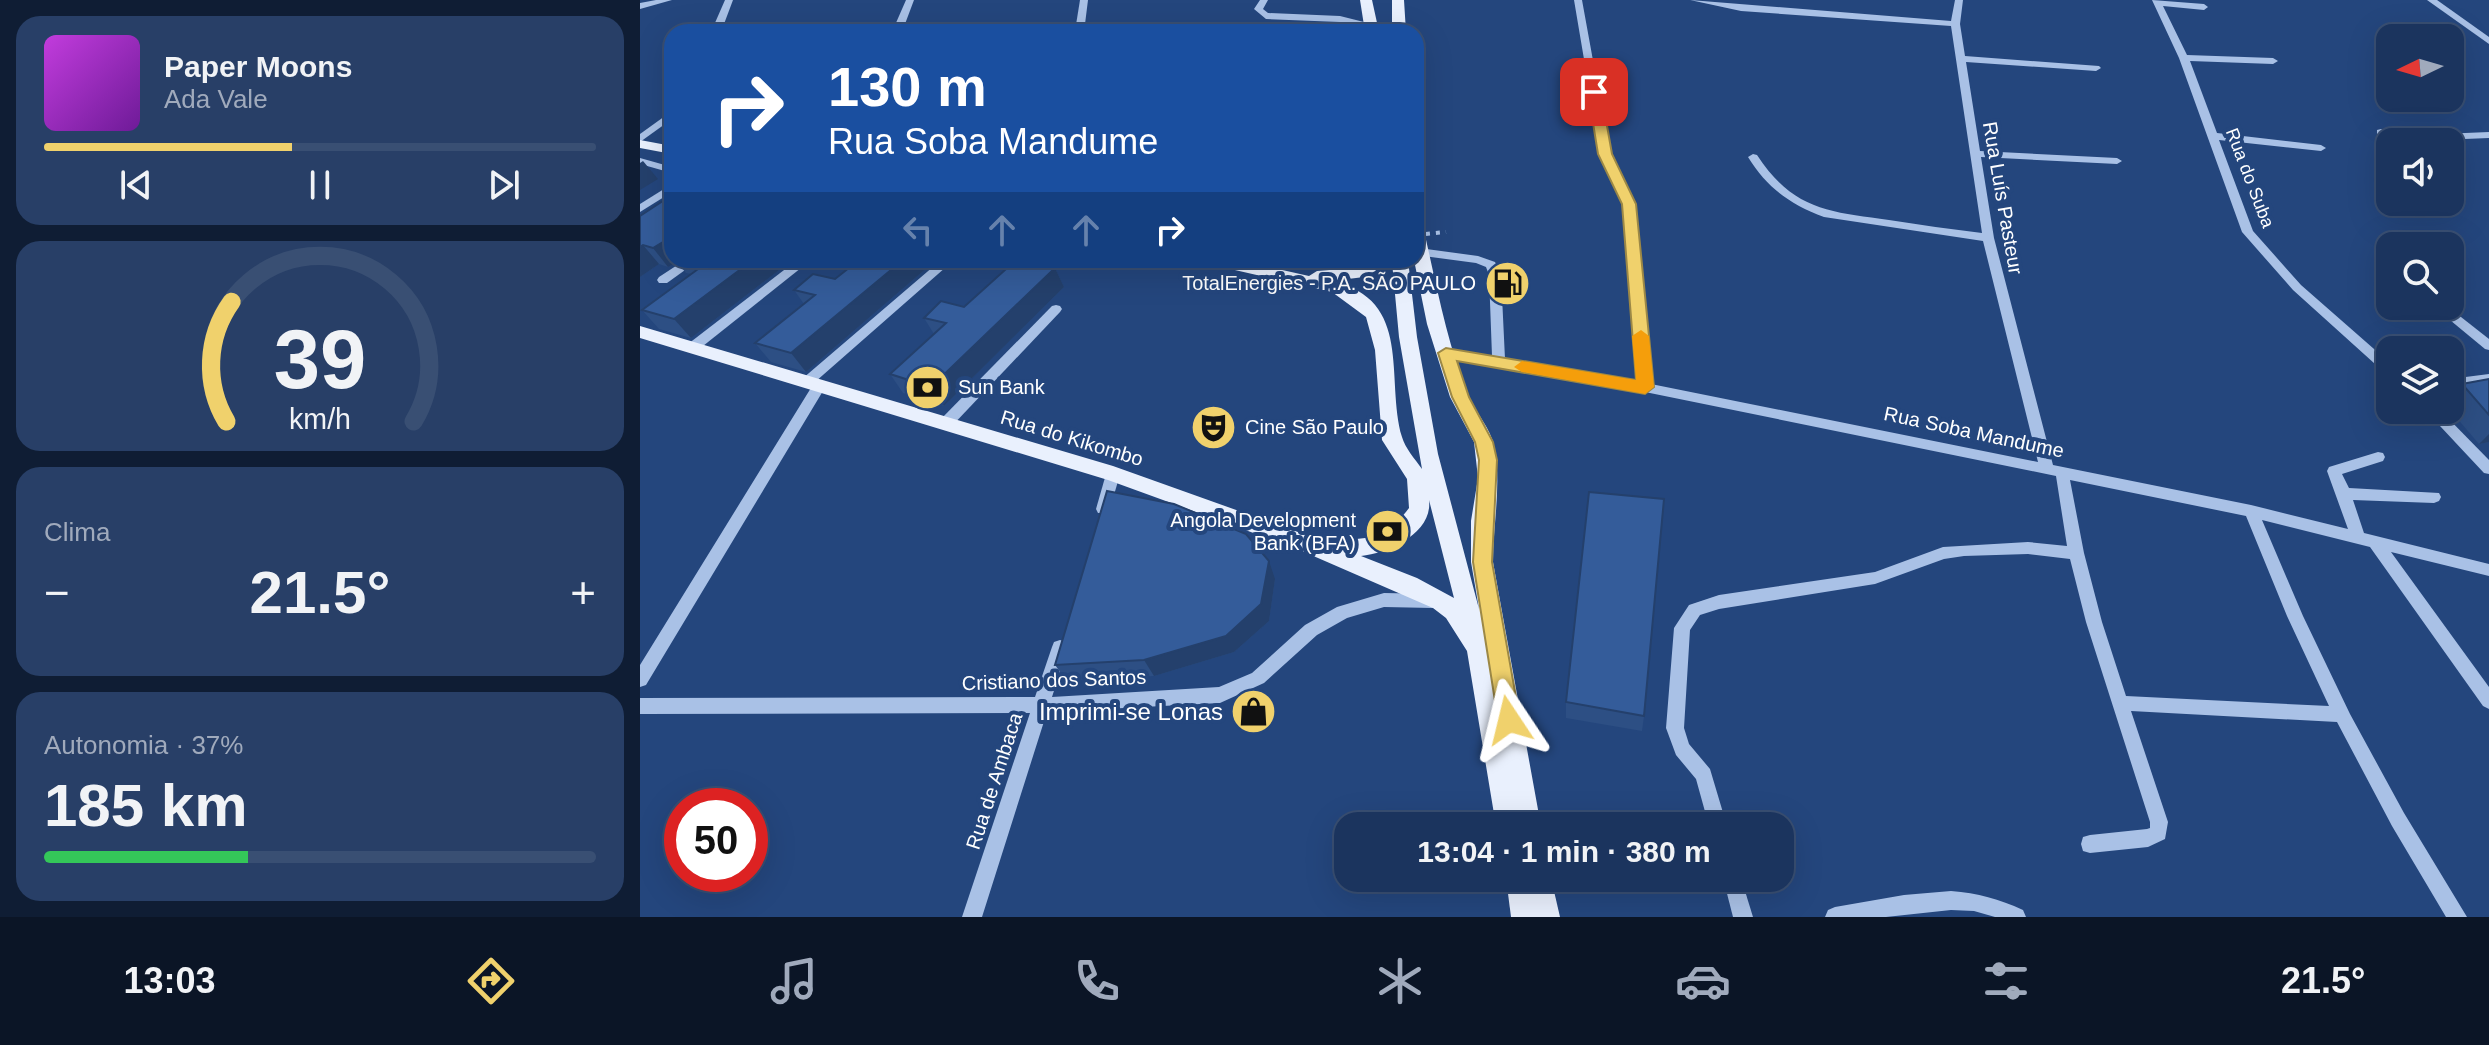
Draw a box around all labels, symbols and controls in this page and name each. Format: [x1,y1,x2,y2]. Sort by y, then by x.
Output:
north arrow [2376,24,2464,112]
map controls [2376,24,2464,424]
text: Paper Moons [164,50,352,83]
text: 130 m [828,55,987,118]
icon: right [696,56,800,160]
pin [1560,58,1628,126]
icon: arrive [1572,70,1616,114]
text: Ada Vale [164,84,268,114]
street label: Rua Luís Pasteur [1979,120,2027,276]
text: Rua Soba Mandume [828,121,1158,162]
street label: Rua do Suba [2222,125,2279,232]
button: sound [2376,128,2464,216]
icon: previous [114,163,158,207]
icon: pause [298,163,342,207]
icon: next [482,163,526,207]
icon: left [896,208,940,252]
icon: ahead [980,208,1024,252]
icon: ahead [1064,208,1108,252]
icon: right [1148,208,1192,252]
button: search [2376,232,2464,320]
fuel station icon: TotalEnergies - P.A. SÃO PAULO [1483,259,1531,307]
place label: TotalEnergies - P.A. SÃO PAULO [1182,271,1476,294]
text: 39 [274,312,366,405]
button: layers [2376,336,2464,424]
bank icon: Sun Bank [903,363,951,411]
place label: Sun Bank [958,376,1046,398]
street label: Rua Soba Mandume [1882,402,2066,462]
text: km/h [289,403,351,435]
theatre icon: Cine São Paulo [1190,403,1238,451]
street label: Rua do Kikombo [998,406,1146,470]
place label: Cine São Paulo [1245,416,1384,438]
bank icon: Angola Development Bank (BFA) [1363,508,1411,556]
place label: Angola Development Bank (BFA) [1170,509,1356,554]
text: Clima [44,517,110,547]
text: 21.5° [250,559,390,626]
text: − [44,568,70,617]
text: + [570,568,596,617]
street label: Cristiano dos Santos [961,666,1147,694]
position arrow [1467,678,1551,762]
shop icon: Imprimi-se Lonas [1230,688,1278,736]
place label: Imprimi-se Lonas [1039,698,1223,725]
street label: Rua de Ambaca [962,709,1027,852]
text: Autonomia · 37% [44,730,243,760]
text: 185 km [44,772,248,839]
speed limit sign: 50 [664,788,768,892]
text: 13:04 · 1 min · 380 m [1417,835,1711,868]
icon: directions [463,953,519,1009]
icon: music [766,953,822,1009]
icon: phone [1069,953,1125,1009]
icon: climate [1372,953,1428,1009]
icon: car [1675,953,1731,1009]
icon: filters [1978,953,2034,1009]
text: 13:03 [124,960,216,1001]
text: 21.5° [2281,960,2365,1001]

